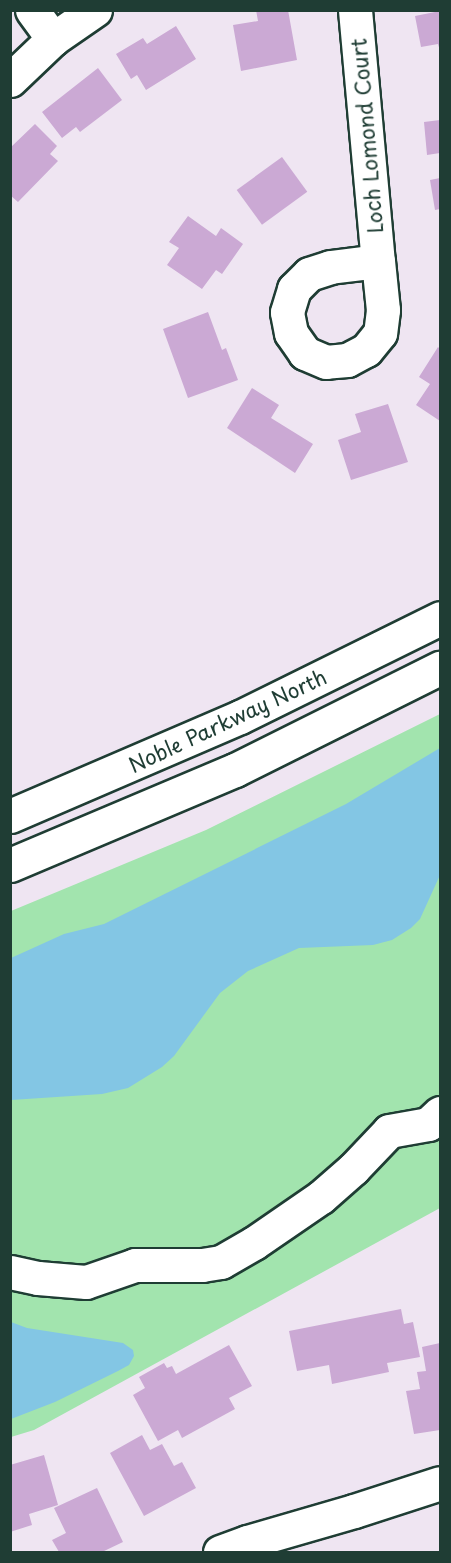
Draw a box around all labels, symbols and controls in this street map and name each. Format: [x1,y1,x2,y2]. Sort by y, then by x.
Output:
street label: Loch Lomond Court [345,38,387,234]
street label: Noble Parkway North [123,662,331,778]

